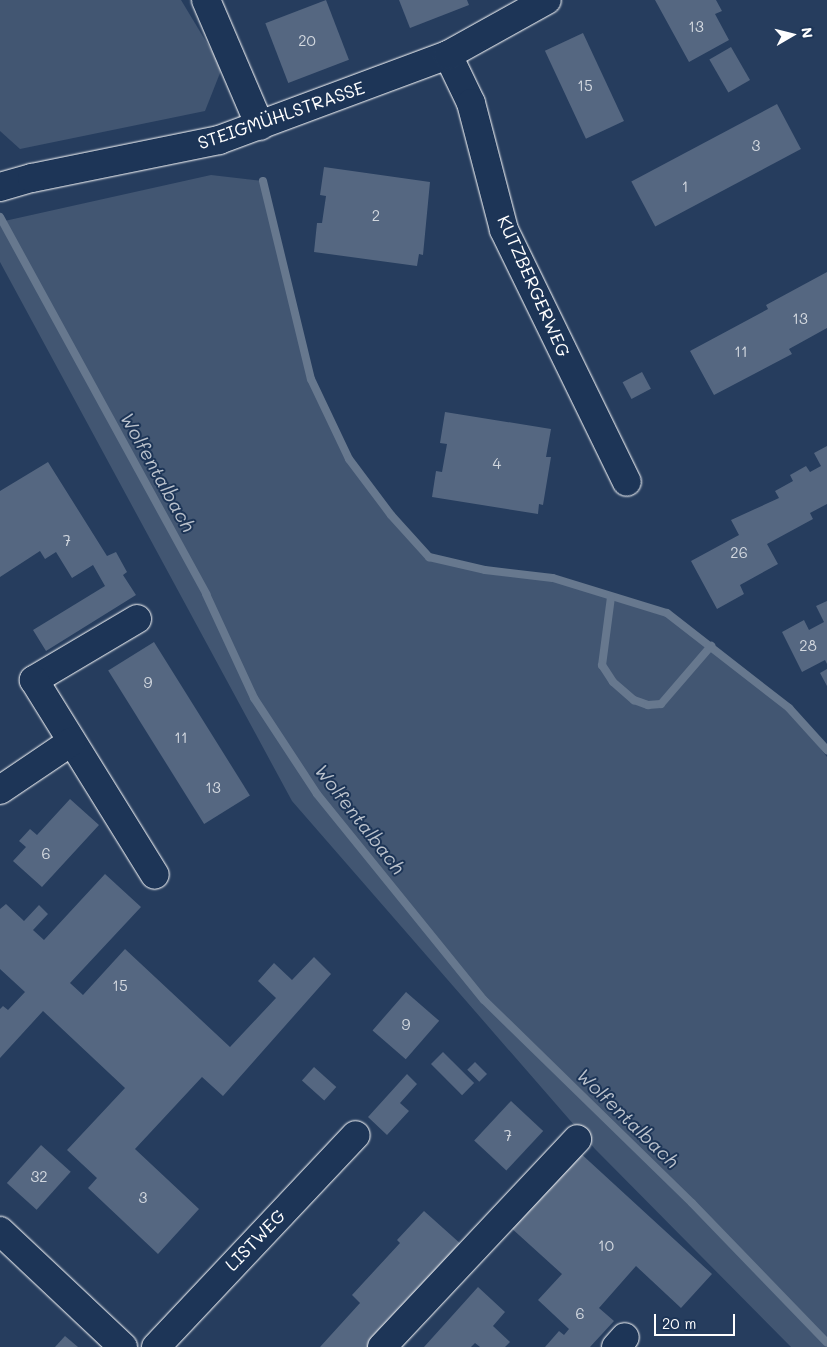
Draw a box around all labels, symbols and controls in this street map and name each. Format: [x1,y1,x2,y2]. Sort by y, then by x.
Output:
north arrow [767,10,817,60]
house number: 13 [688,18,704,36]
text: N [797,26,817,39]
house number: 20 [298,32,316,50]
street label: STEIGMÜHLSTRASSE [195,76,367,154]
house number: 15 [577,77,593,95]
house number: 3 [752,137,760,155]
house number: 1 [682,178,688,196]
house number: 2 [372,207,380,225]
street label: KUTZBERGERWEG [493,212,575,360]
house number: 13 [792,310,808,328]
house number: 11 [734,343,748,361]
water label: Wolfentalbach [116,408,200,536]
house number: 4 [493,455,501,473]
house number: 7 [63,532,71,550]
house number: 26 [730,544,748,562]
house number: 28 [799,637,817,655]
house number: 9 [144,674,152,692]
house number: 11 [174,729,188,747]
water label: Wolfentalbach [310,760,410,878]
house number: 13 [205,779,221,797]
house number: 6 [41,845,51,863]
house number: 15 [112,977,128,995]
house number: 9 [402,1016,410,1034]
water label: Wolfentalbach [572,1064,684,1172]
house number: 7 [504,1127,512,1145]
house number: 32 [30,1168,48,1186]
house number: 3 [139,1189,147,1207]
street label: LISTWEG [220,1205,290,1275]
house number: 10 [598,1237,614,1255]
scale bar [657,1304,738,1336]
house number: 6 [575,1305,585,1323]
text: 20 m [662,1313,696,1333]

